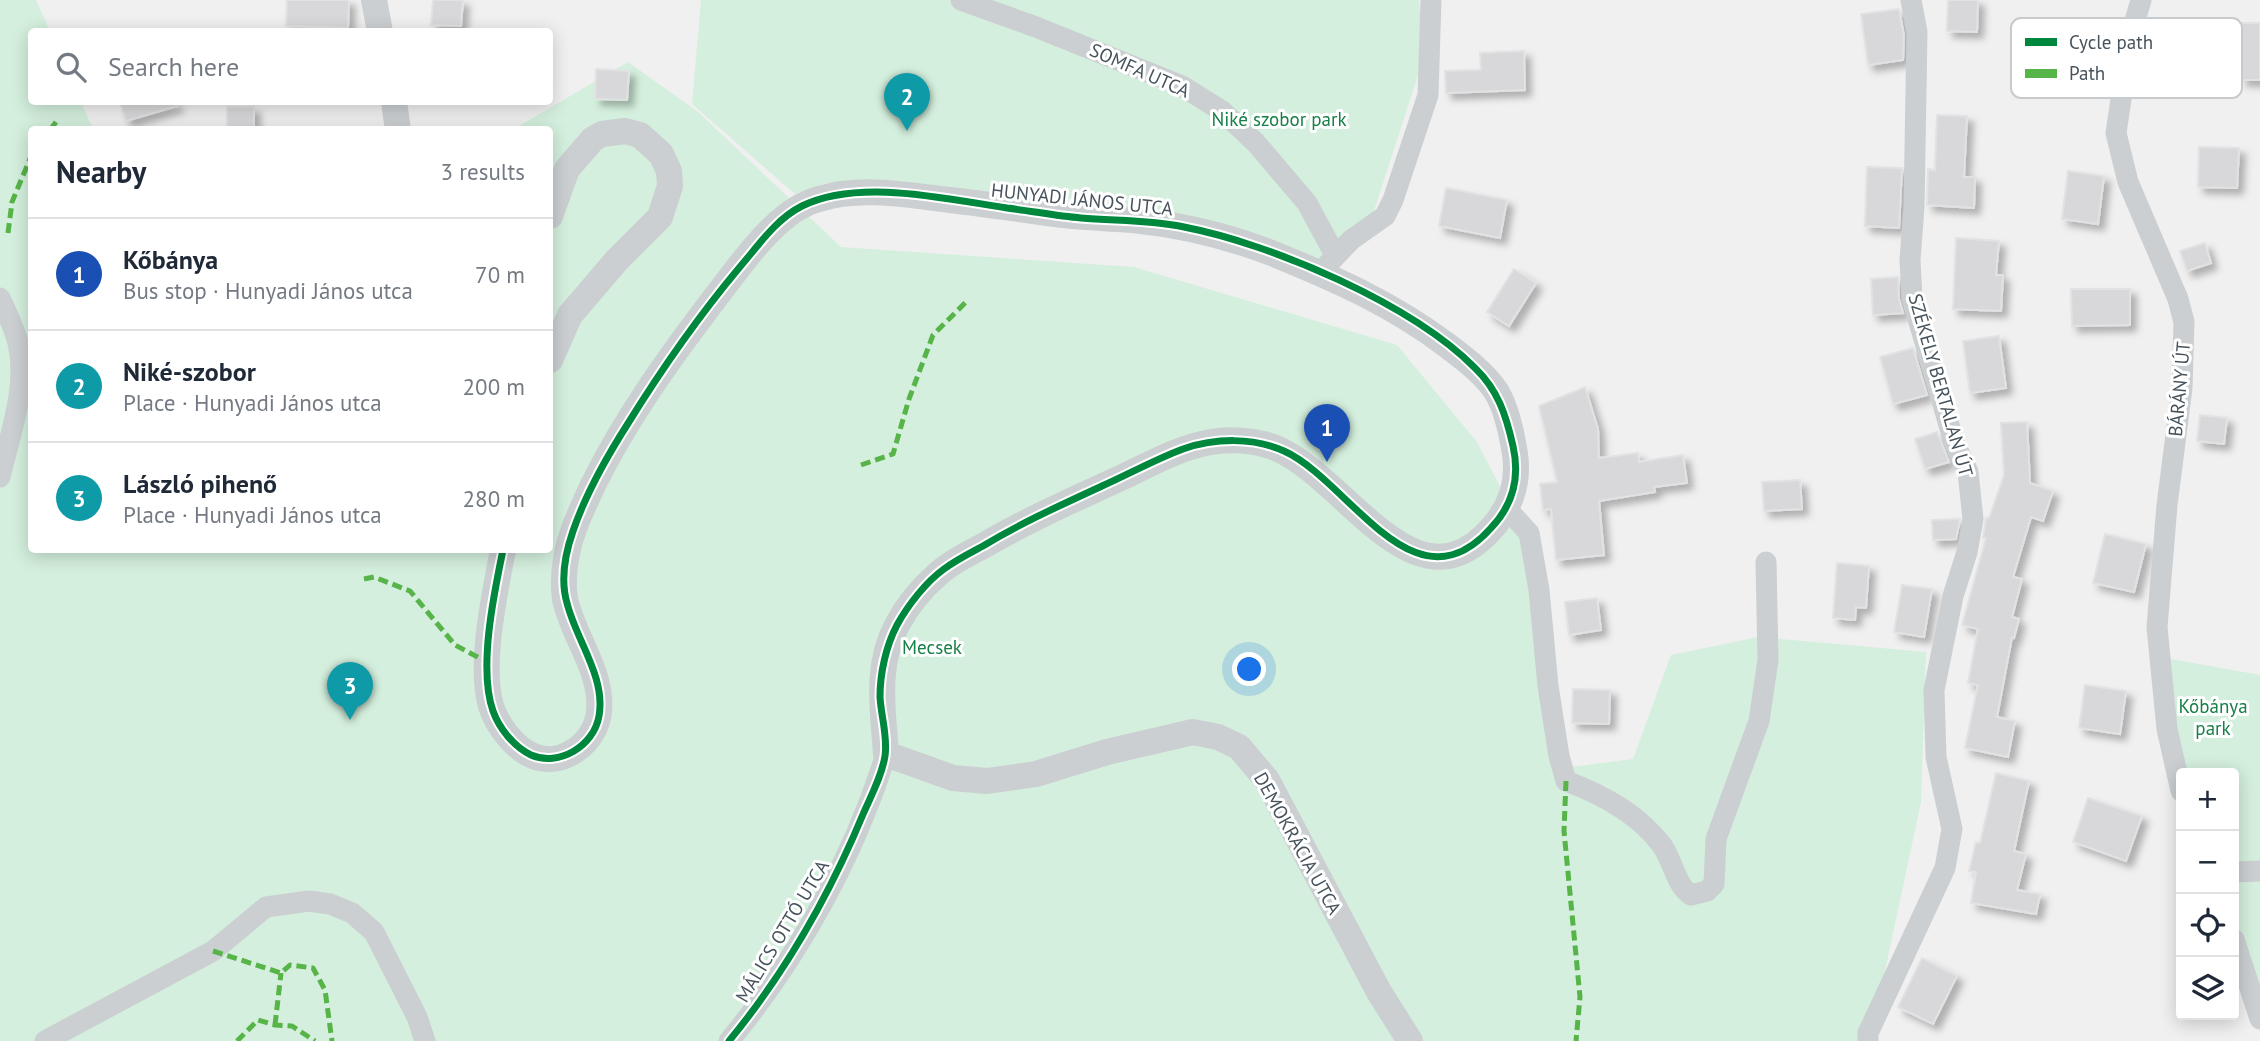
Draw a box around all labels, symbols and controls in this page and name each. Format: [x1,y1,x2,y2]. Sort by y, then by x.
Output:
legend [2011,18,2242,98]
search box [28,28,553,105]
text: Cycle path [2069,30,2153,54]
street label: SOMFA UTCA [1086,37,1194,103]
icon: search [52,48,90,86]
text: Search here [108,50,239,83]
text: Path [2069,61,2105,85]
pin: 2 [884,73,930,131]
park label: Niké szobor park [1211,107,1347,131]
text: Nearby [56,152,146,191]
text: 3 results [441,157,525,186]
street label: HUNYADI JÁNOS UTCA [990,178,1174,220]
text: Kőbánya [123,243,218,276]
text: 1 [72,260,86,289]
text: 70 m [475,260,525,289]
text: Bus stop · Hunyadi János utca [123,276,413,305]
street label: SZÉKELY BERTALAN ÚT [1903,291,1979,480]
street label: BÁRÁNY ÚT [2163,340,2195,437]
text: Niké-szobor [123,355,256,388]
text: 2 [72,372,86,401]
text: 200 m [463,372,525,401]
text: Place · Hunyadi János utca [123,388,382,417]
pin: 1 [1304,404,1350,462]
text: László pihenő [123,467,277,500]
text: 3 [72,484,86,513]
text: 280 m [463,484,525,513]
text: Place · Hunyadi János utca [123,500,382,529]
park label: Mecsek [902,635,962,659]
your location [1232,652,1266,686]
pin: 3 [327,662,373,720]
park label: Kőbánya park [2178,694,2248,740]
street label: DEMOKRÁCIA UTCA [1249,768,1347,918]
map controls [2176,768,2239,1020]
button: + [2176,768,2239,831]
button: − [2176,831,2239,894]
street label: MÁLICS OTTÓ UTCA [730,856,834,1006]
button: locate [2176,894,2239,957]
button: layers [2176,957,2239,1020]

